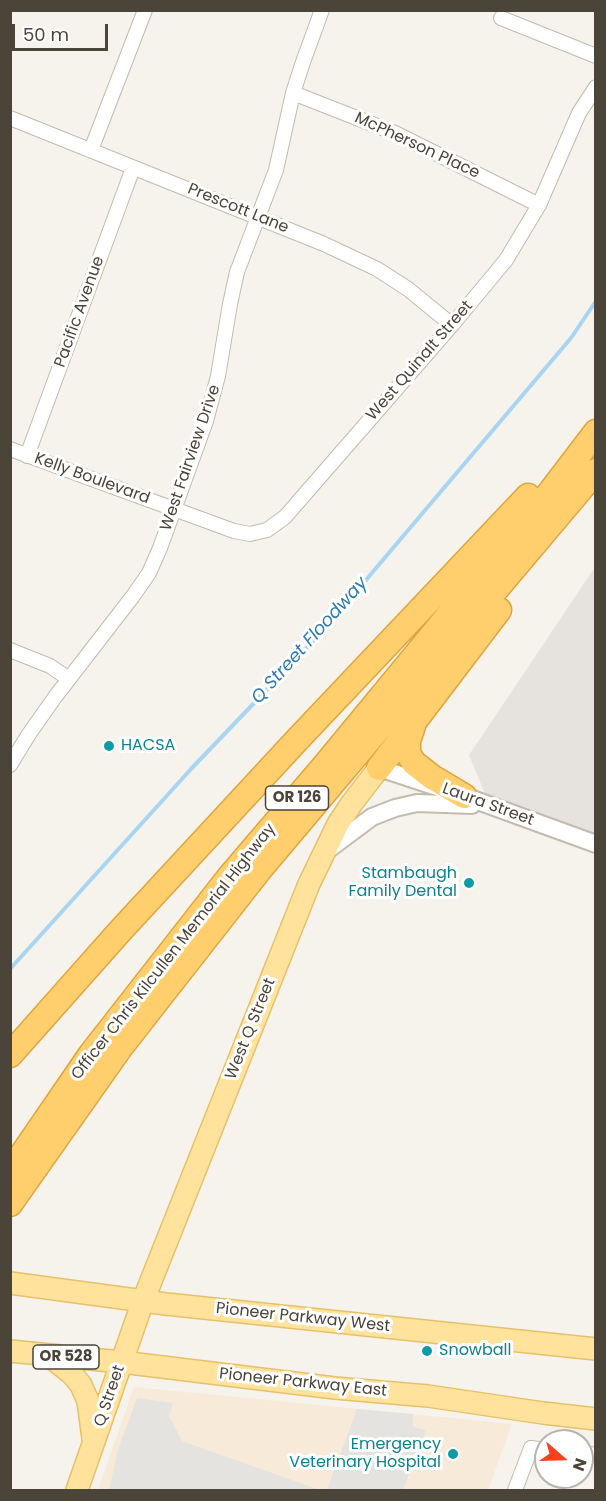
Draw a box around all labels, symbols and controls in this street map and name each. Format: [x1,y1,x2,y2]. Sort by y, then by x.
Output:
scale bar [15,12,111,50]
text: 50 m [23,22,69,47]
street label: McPherson Place [351,109,483,183]
street label: Prescott Lane [185,180,291,238]
street label: Pacific Avenue [51,254,109,370]
street label: West Quinalt Street [363,297,477,425]
street label: West Fairview Drive [157,382,225,534]
street label: Kelly Boulevard [32,449,152,509]
water label: Q Street Floodway [247,573,373,709]
place label: HACSA [121,736,175,756]
marker: HACSA [102,739,116,753]
street label: Laura Street [440,780,536,830]
road number: OR 126 [266,786,328,810]
street label: Officer Chris Kilcullen Memorial Highway [68,820,280,1084]
place label: Stambaugh Family Dental [348,864,457,902]
marker: Stambaugh Family Dental [462,876,476,890]
street label: West Q Street [222,975,280,1083]
street label: Pioneer Parkway West [215,1299,391,1337]
place label: Snowball [439,1341,511,1361]
marker: Snowball [420,1344,434,1358]
road number: OR 528 [33,1345,99,1369]
street label: Q Street [91,1363,129,1429]
street label: Pioneer Parkway East [218,1365,388,1401]
north arrow [534,1429,594,1489]
place label: Emergency Veterinary Hospital [289,1435,441,1473]
marker: Emergency Veterinary Hospital [446,1447,460,1461]
text: N [567,1455,592,1474]

